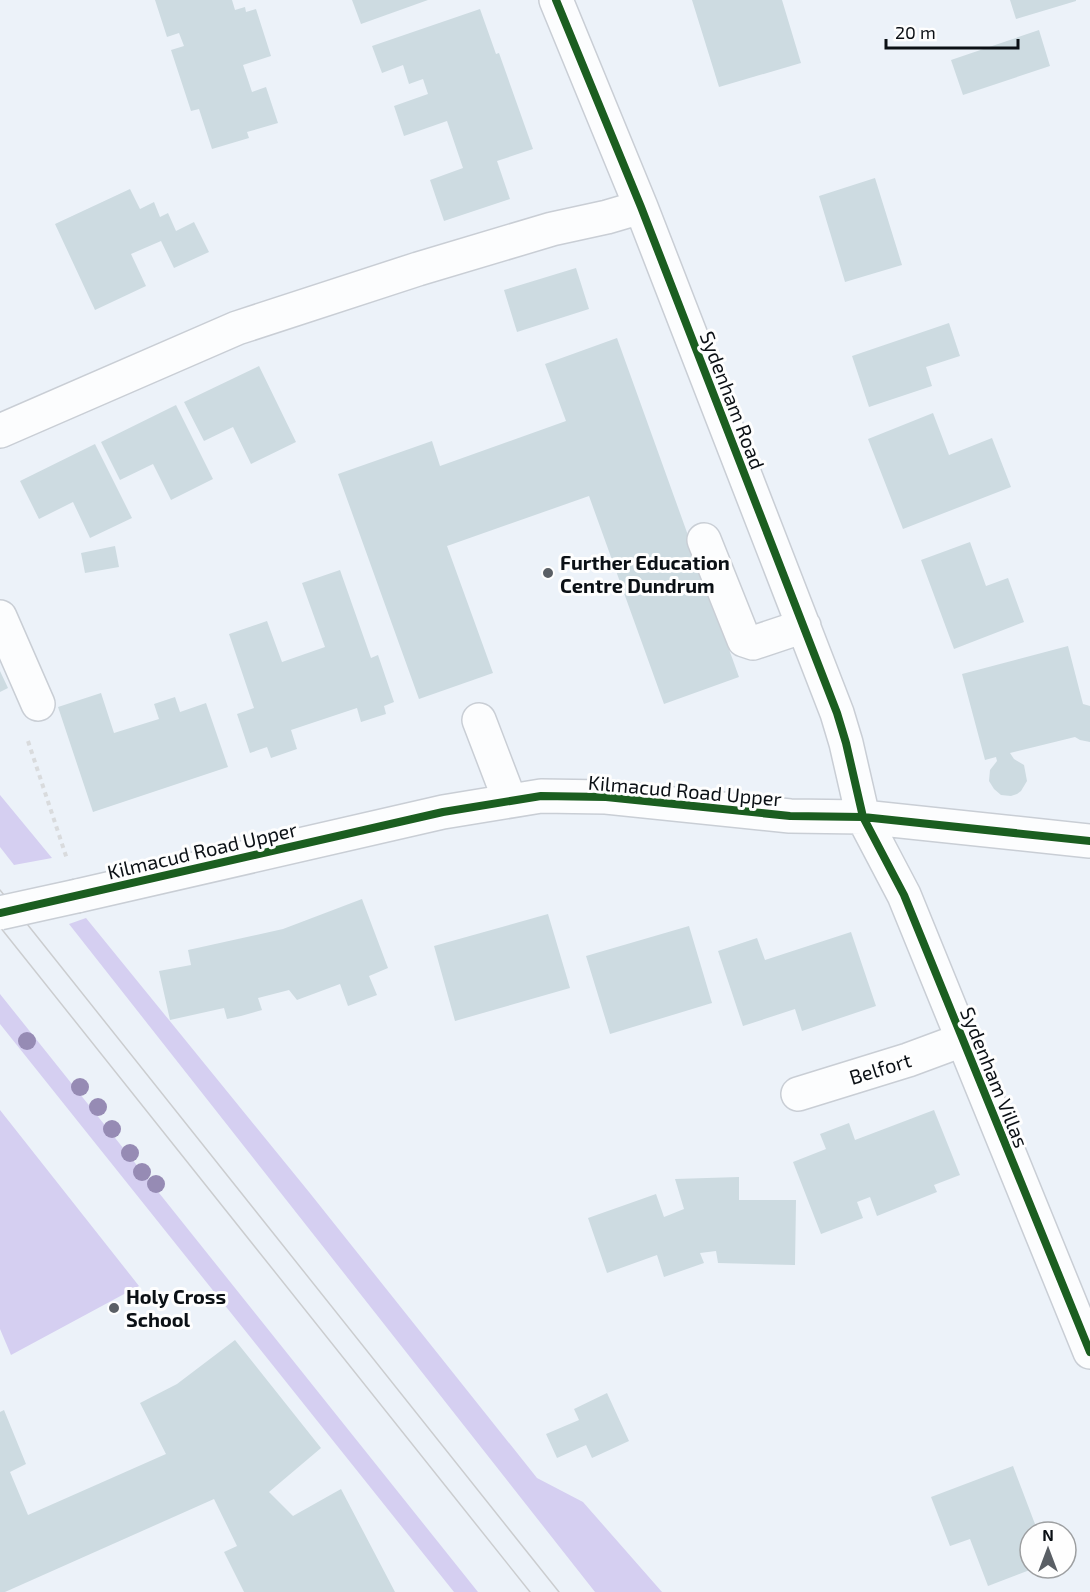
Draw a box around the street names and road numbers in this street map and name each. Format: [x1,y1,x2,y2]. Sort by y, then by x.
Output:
street label: Sydenham Road [696,328,770,472]
street label: Kilmacud Road Upper [587,770,783,810]
street label: Kilmacud Road Upper [105,816,299,884]
street label: Sydenham Villas [956,1003,1034,1151]
street label: Belfort [846,1047,914,1089]

